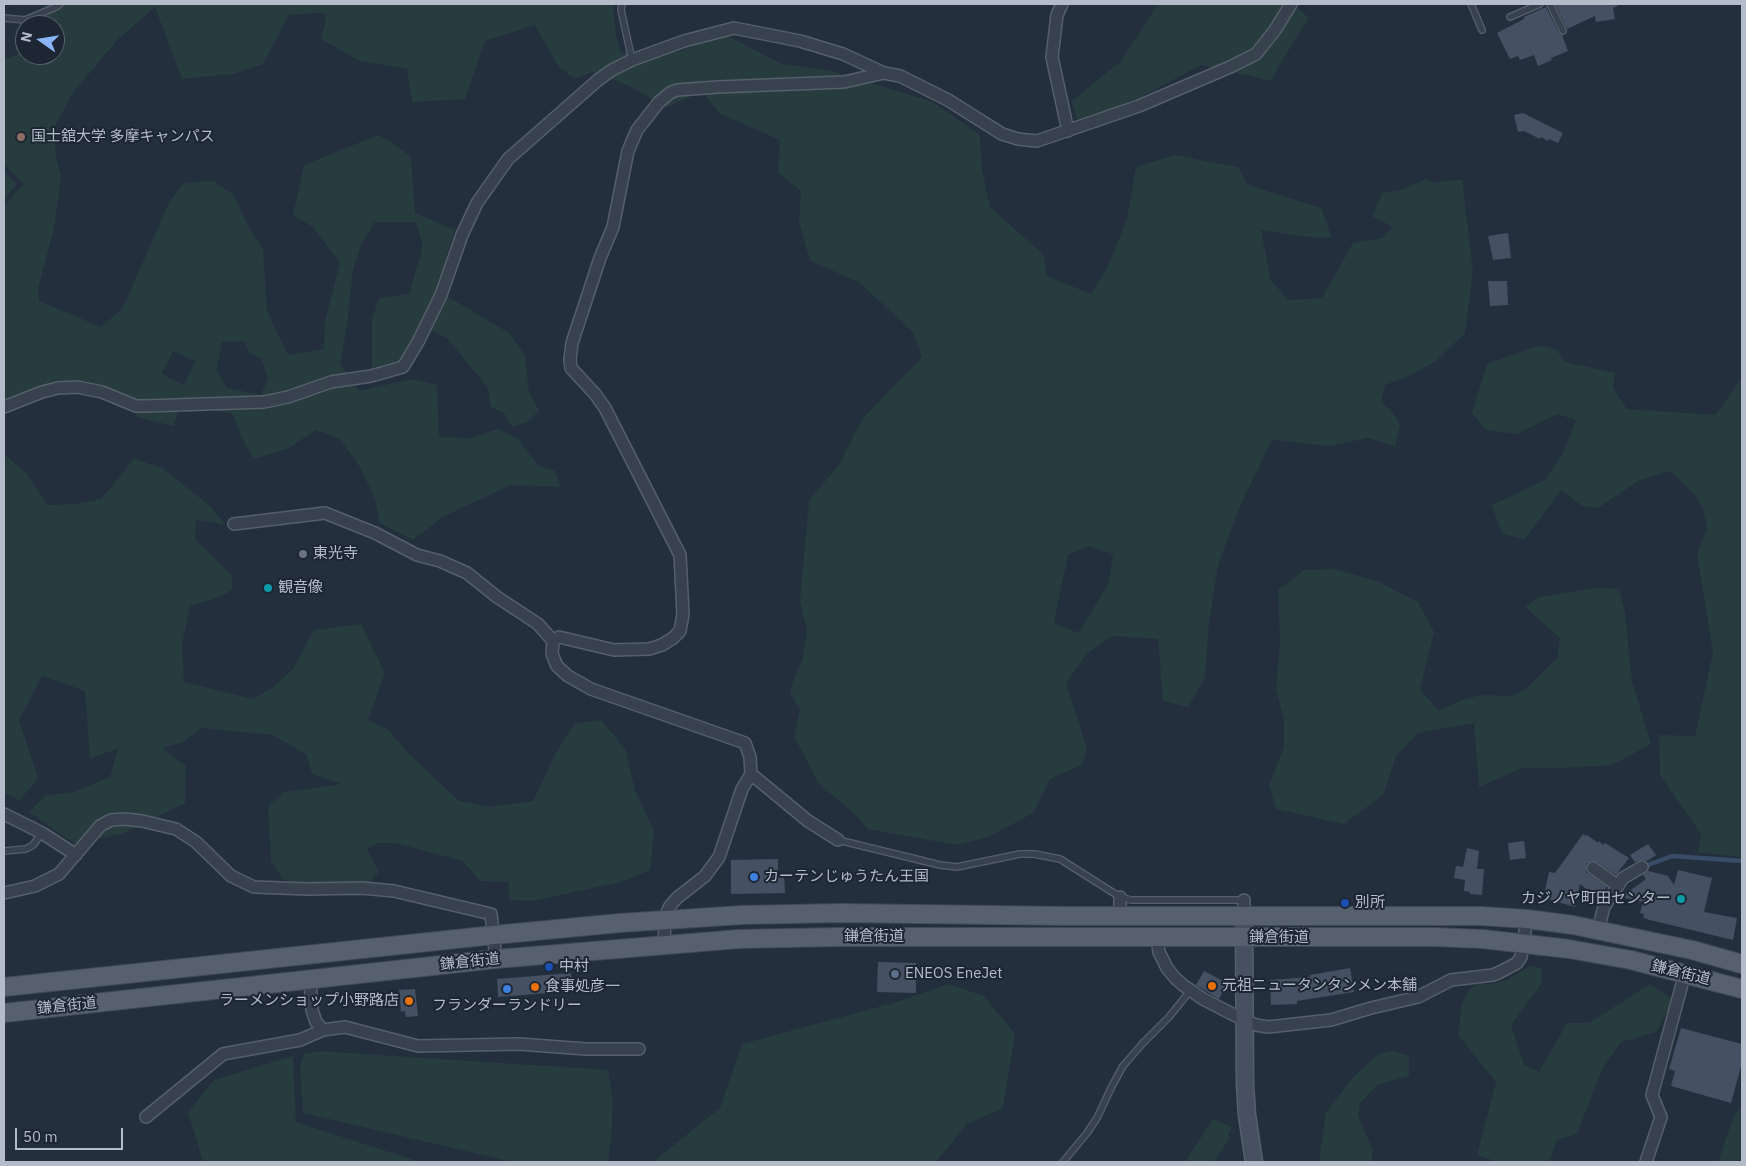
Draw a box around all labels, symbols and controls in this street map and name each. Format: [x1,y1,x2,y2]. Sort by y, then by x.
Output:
north arrow [15,15,65,65]
text: N [16,30,36,44]
place label: 国士舘大学 多摩キャンパス [31,128,215,146]
marker: 国士舘大学 多摩キャンパス [15,131,27,143]
place label: 東光寺 [313,545,358,563]
marker: 東光寺 [297,548,309,560]
place label: 観音像 [278,579,323,597]
marker: 観音像 [262,582,274,594]
place label: カーテンじゅうたん王国 [764,868,929,886]
marker: カーテンじゅうたん王国 [748,871,760,883]
place label: カジノヤ町田センター [1521,890,1671,908]
marker: カジノヤ町田センター [1675,893,1687,905]
place label: 別所 [1355,894,1385,912]
marker: 別所 [1339,897,1351,909]
street label: 鎌倉街道 [844,928,904,946]
street label: 鎌倉街道 [1249,929,1309,947]
street label: 鎌倉街道 [439,950,501,974]
street label: 鎌倉街道 [1650,957,1712,989]
place label: 中村 [559,958,589,976]
marker: 中村 [543,961,555,973]
place label: ENEOS EneJet [905,965,1003,983]
marker: ENEOS EneJet [889,968,901,980]
place label: 元祖ニュータンタンメン本舗 [1222,977,1417,995]
place label: 食事処彦一 [545,978,620,996]
marker: 元祖ニュータンタンメン本舗 [1206,980,1218,992]
marker: 食事処彦一 [529,981,541,993]
marker: フランダーランドリー [501,983,513,995]
place label: ラーメンショップ小野路店 [219,992,399,1010]
street label: 鎌倉街道 [36,994,98,1018]
marker: ラーメンショップ小野路店 [403,995,415,1007]
place label: フランダーランドリー [432,997,582,1015]
scale bar [18,1118,125,1150]
text: 50 m [23,1127,58,1146]

